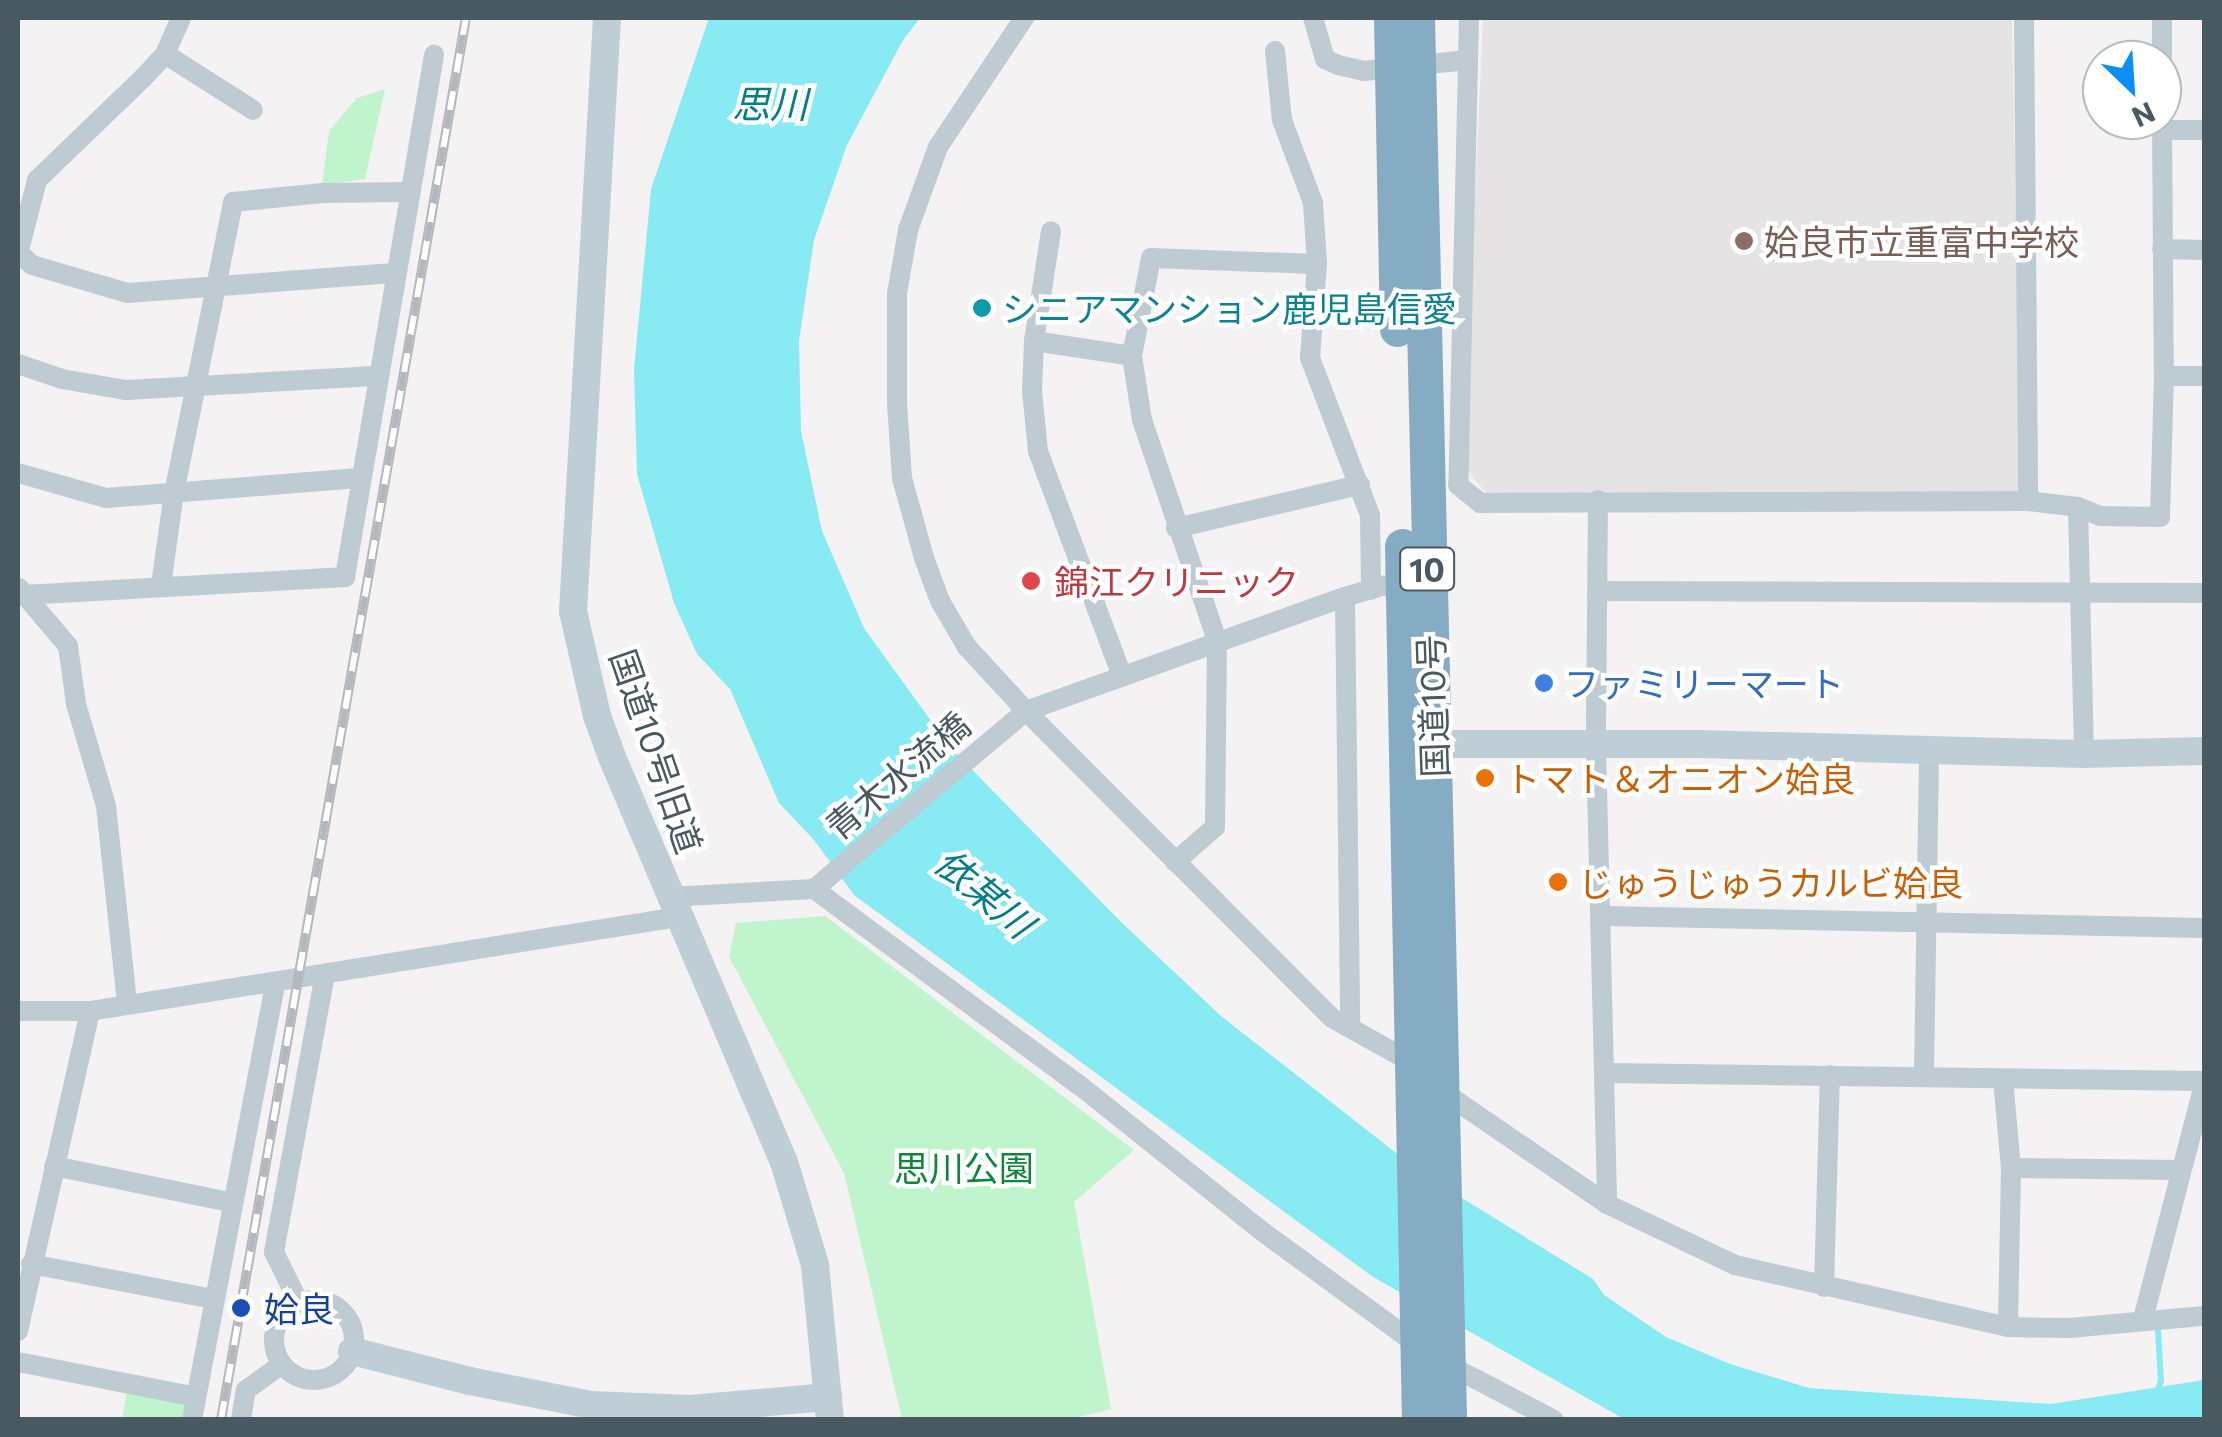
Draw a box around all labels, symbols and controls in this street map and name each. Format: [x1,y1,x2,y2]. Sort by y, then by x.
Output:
north arrow [2082,40,2182,140]
water label: 思川 [732,80,808,126]
text: N [2127,96,2161,135]
place label: 姶良市立重富中学校 [1764,220,2079,262]
marker: 姶良市立重富中学校 [1733,230,1755,252]
place label: シニアマンション鹿児島信愛 [1002,287,1457,329]
marker: シニアマンション鹿児島信愛 [971,297,993,319]
road number: 10 [1397,542,1457,596]
place label: 錦江クリニック [1054,560,1299,602]
marker: 錦江クリニック [1018,568,1044,594]
street label: 国道10号 [1409,634,1455,778]
street label: 国道10号旧道 [603,644,711,858]
place label: ファミリーマート [1564,662,1844,704]
marker: ファミリーマート [1533,672,1555,694]
street label: 青木水流橋 [816,703,978,847]
place label: トマト＆オニオン姶良 [1505,757,1855,799]
marker: トマト＆オニオン姶良 [1474,767,1496,789]
water label: 依某川 [927,838,1043,946]
place label: じゅうじゅうカルビ姶良 [1578,861,1963,903]
marker: じゅうじゅうカルビ姶良 [1547,871,1569,893]
park label: 思川公園 [894,1146,1034,1188]
place label: 姶良 [264,1287,334,1329]
marker: 姶良 [228,1295,254,1321]

